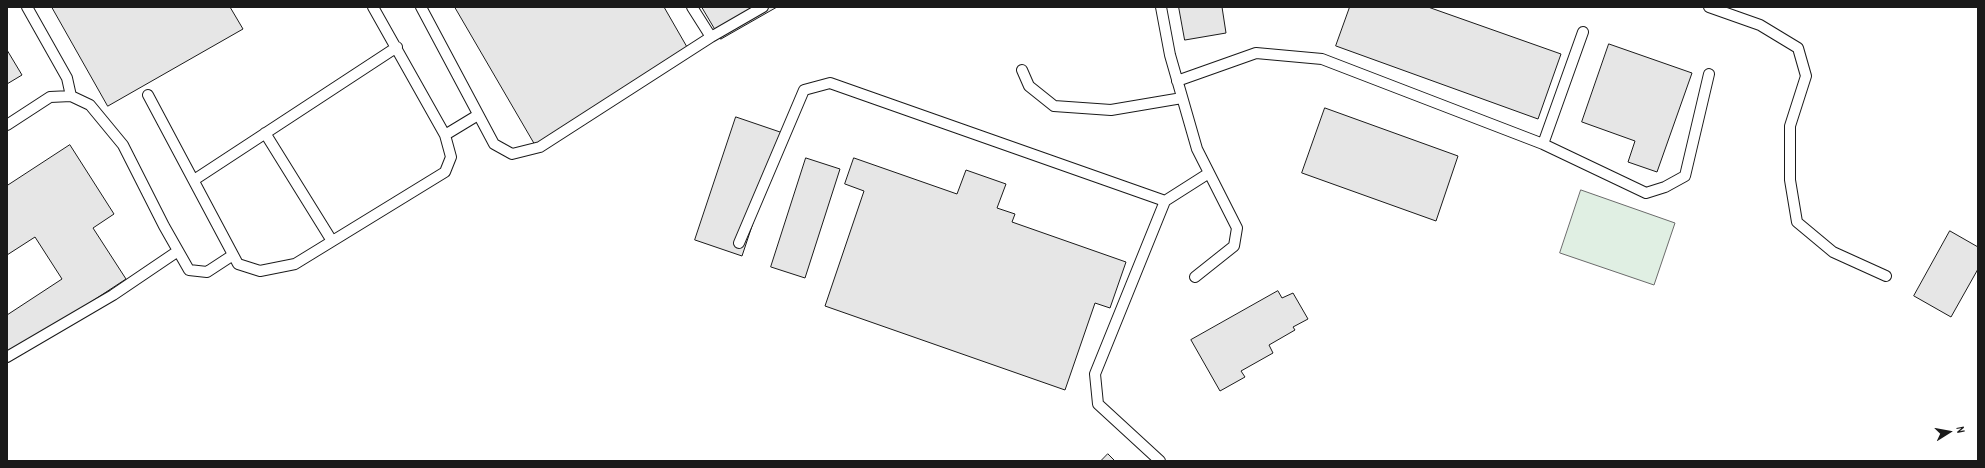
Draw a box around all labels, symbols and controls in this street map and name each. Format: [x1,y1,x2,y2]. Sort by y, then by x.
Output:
north arrow [1929,412,1969,452]
text: N [1953,425,1968,434]

